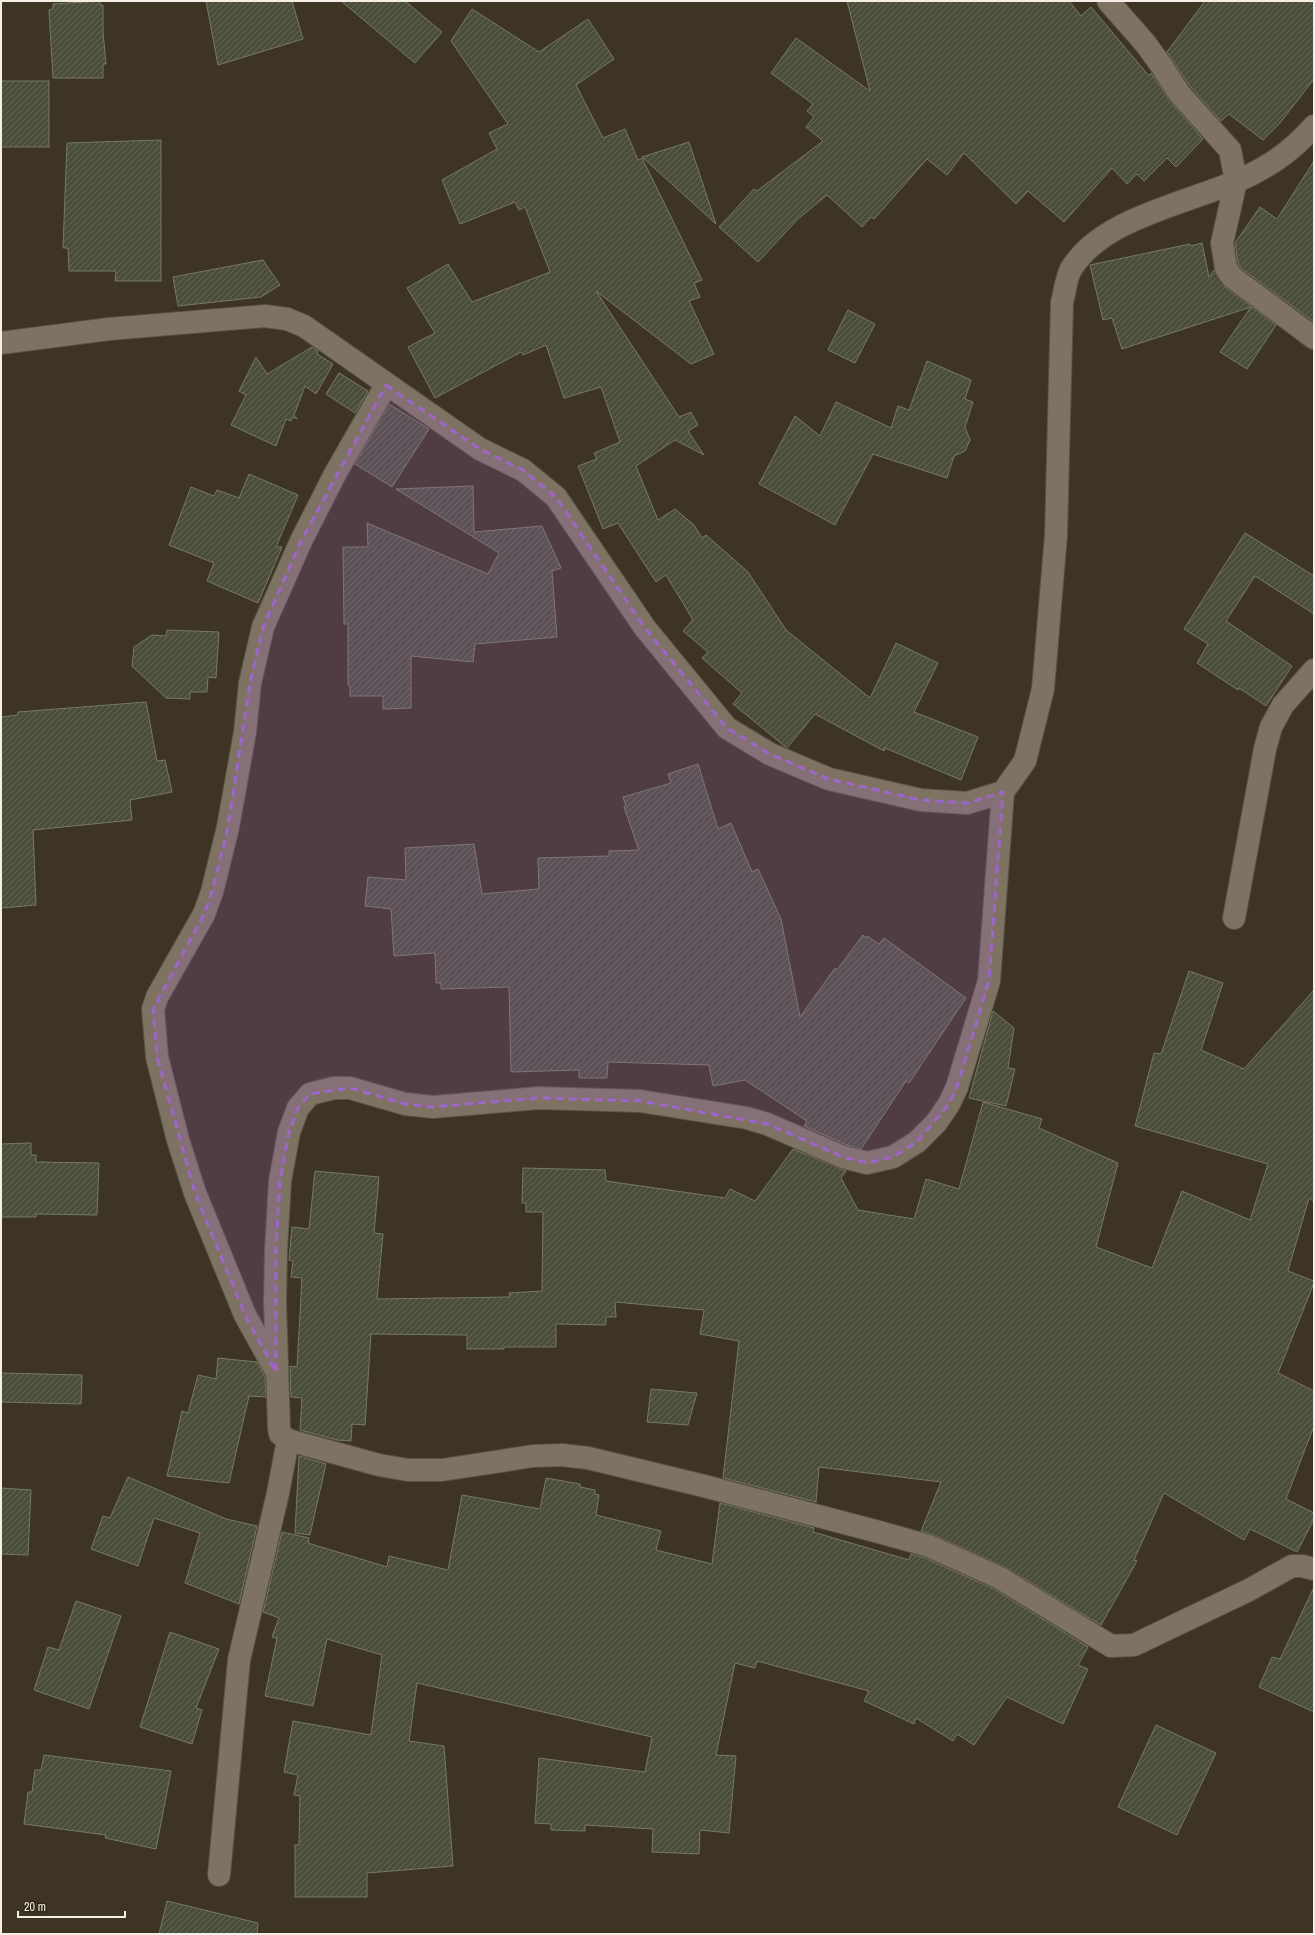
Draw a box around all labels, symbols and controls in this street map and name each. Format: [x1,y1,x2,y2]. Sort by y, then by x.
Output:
scale bar [18,1893,125,1919]
text: 20 m [24,1899,46,1915]

